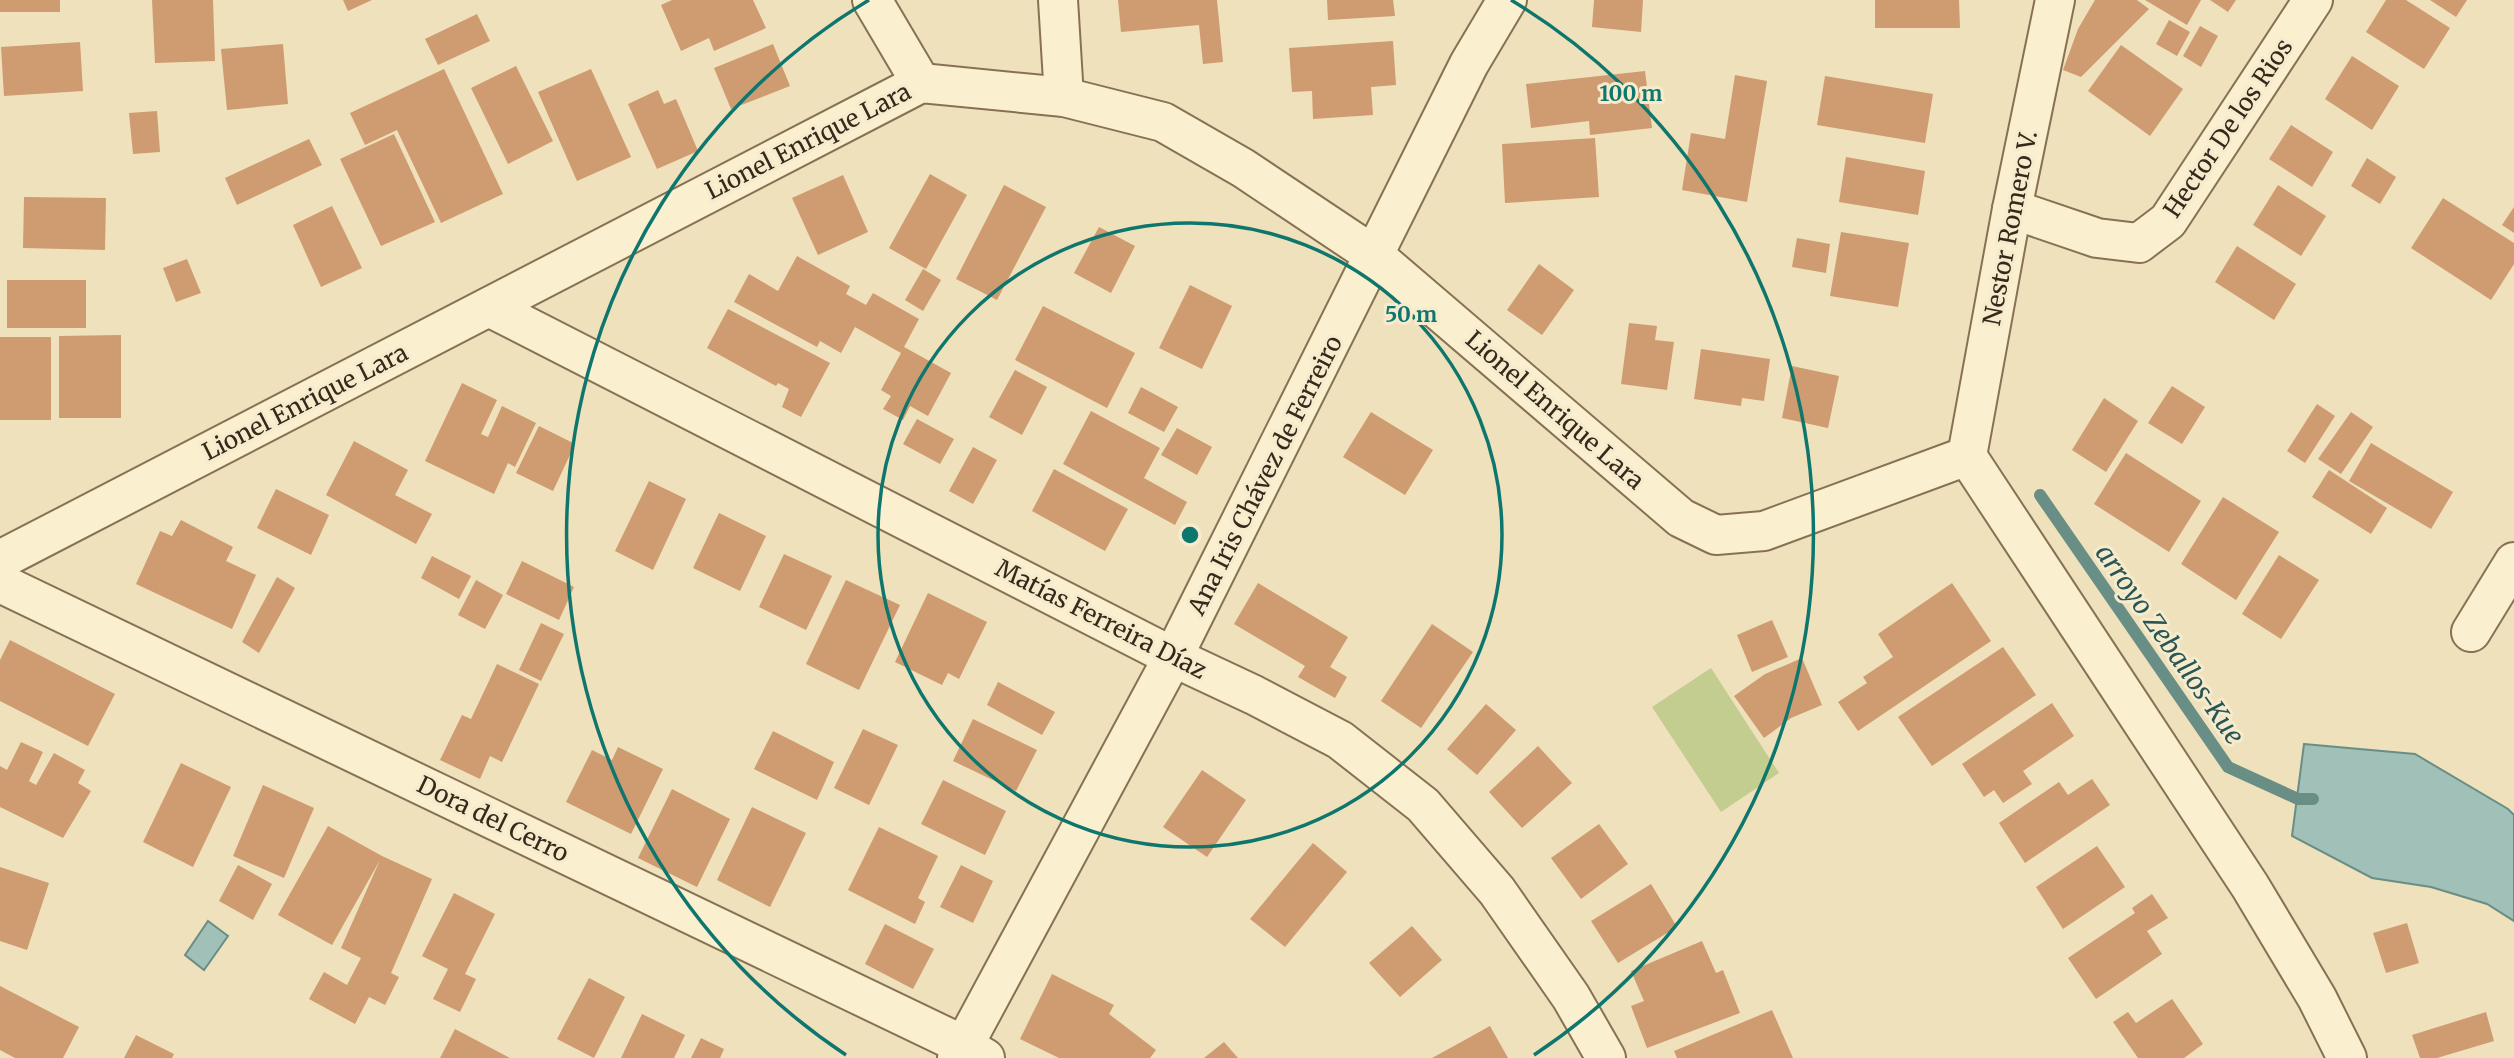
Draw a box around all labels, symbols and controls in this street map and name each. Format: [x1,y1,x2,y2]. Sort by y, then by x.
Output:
street label: Hector De los Rios [2157,33,2299,223]
street label: Lionel Enrique Lara [700,76,916,206]
text: 100 m [1600,80,1662,107]
street label: Nestor Romero V. [1976,128,2044,328]
text: 50 m [1385,301,1437,328]
street label: Lionel Enrique Lara [1459,324,1651,496]
street label: Ana Iris Chávez de Ferreiro [1180,330,1349,621]
street label: Lionel Enrique Lara [197,337,413,467]
centre of rings [1178,523,1202,547]
water label: arroyo Zeballos-Kue [2088,537,2252,751]
street label: Matías Ferreira Díaz [990,552,1212,686]
street label: Dora del Cerro [412,769,574,869]

